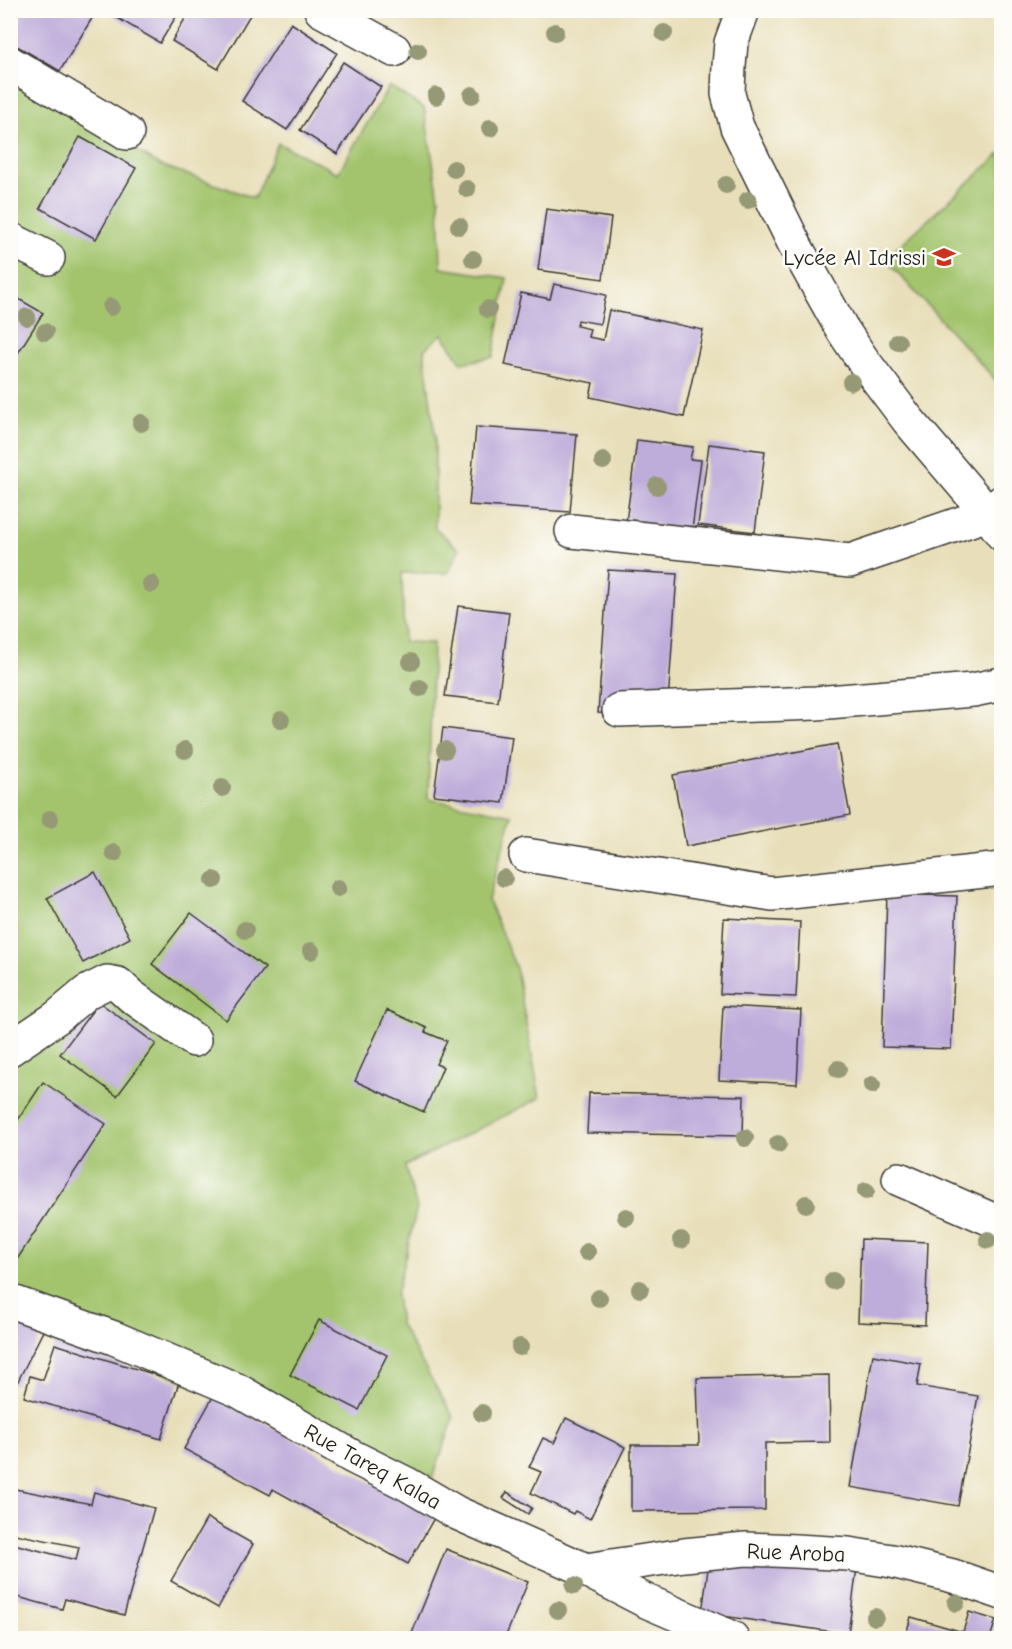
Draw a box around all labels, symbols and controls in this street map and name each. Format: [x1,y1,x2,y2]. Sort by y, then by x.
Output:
school or university icon: Lycée Al Idrissi [931,244,957,270]
place label: Lycée Al Idrissi [783,245,926,271]
street label: Rue Tareq Kalaa [299,1418,446,1515]
street label: Rue Aroba [746,1538,846,1568]

